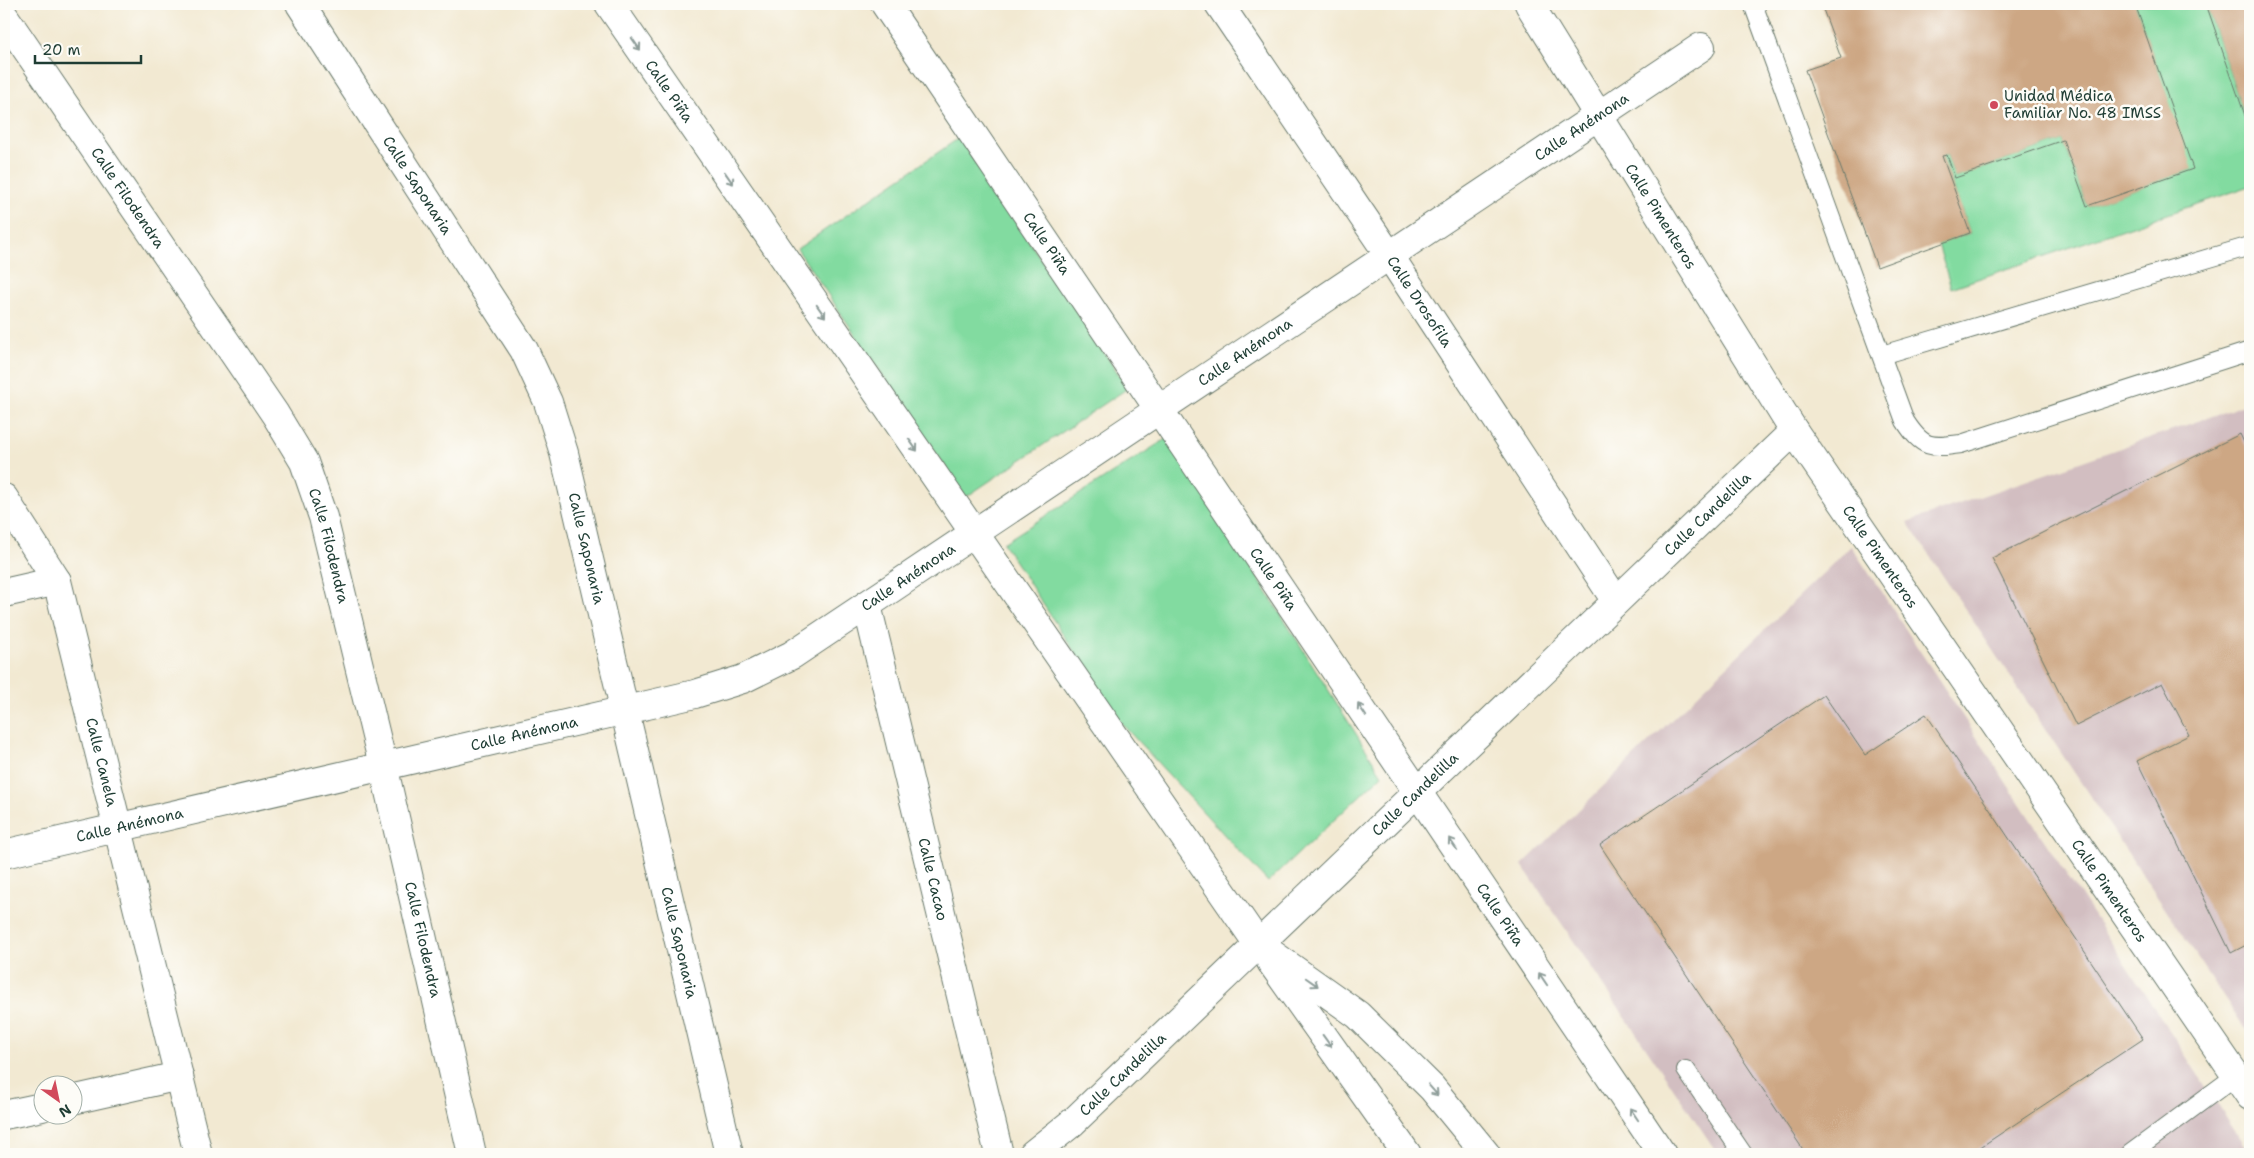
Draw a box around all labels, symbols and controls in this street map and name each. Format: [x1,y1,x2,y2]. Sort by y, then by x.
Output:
scale bar [35,32,141,64]
one-way arrow [631,37,641,51]
text: 20 m [42,40,81,60]
street label: Calle Piña [641,56,698,127]
place label: Unidad Médica Familiar No. 48 IMSS [2004,86,2161,123]
street label: Calle Anémona [1530,88,1633,166]
marker: Unidad Médica Familiar No. 48 IMSS [1988,99,2000,111]
street label: Calle Saponaria [378,132,457,239]
street label: Calle Filodendra [86,143,170,253]
street label: Calle Pimenteros [1620,160,1701,273]
one-way arrow [724,170,734,184]
street label: Calle Piña [1018,208,1076,279]
street label: Calle Drosofila [1382,252,1457,352]
one-way arrow [816,304,826,318]
street label: Calle Anémona [1194,313,1297,391]
one-way arrow [908,438,918,452]
street label: Calle Candelilla [1660,467,1756,560]
street label: Calle Filodendra [304,485,354,606]
street label: Calle Saponaria [564,491,609,607]
street label: Calle Pimenteros [1838,501,1923,612]
street label: Calle Anémona [857,538,960,616]
street label: Calle Piña [1245,544,1302,615]
one-way arrow [1357,703,1367,717]
street label: Calle Anémona [469,711,580,756]
street label: Calle Canela [81,716,122,809]
street label: Calle Candelilla [1367,747,1463,840]
street label: Calle Anémona [74,803,186,847]
street label: Calle Pimenteros [2067,835,2152,946]
street label: Calle Cacao [913,836,953,923]
one-way arrow [1447,838,1457,852]
street label: Calle Piña [1472,879,1529,951]
street label: Calle Filodendra [400,880,446,1000]
street label: Calle Saponaria [656,885,702,1001]
one-way arrow [1538,972,1548,986]
one-way arrow [1305,977,1319,987]
street label: Calle Candelilla [1075,1028,1171,1121]
one-way arrow [1322,1033,1332,1047]
north arrow [32,1076,82,1126]
one-way arrow [1428,1083,1439,1096]
text: N [56,1100,75,1121]
one-way arrow [1629,1107,1639,1121]

